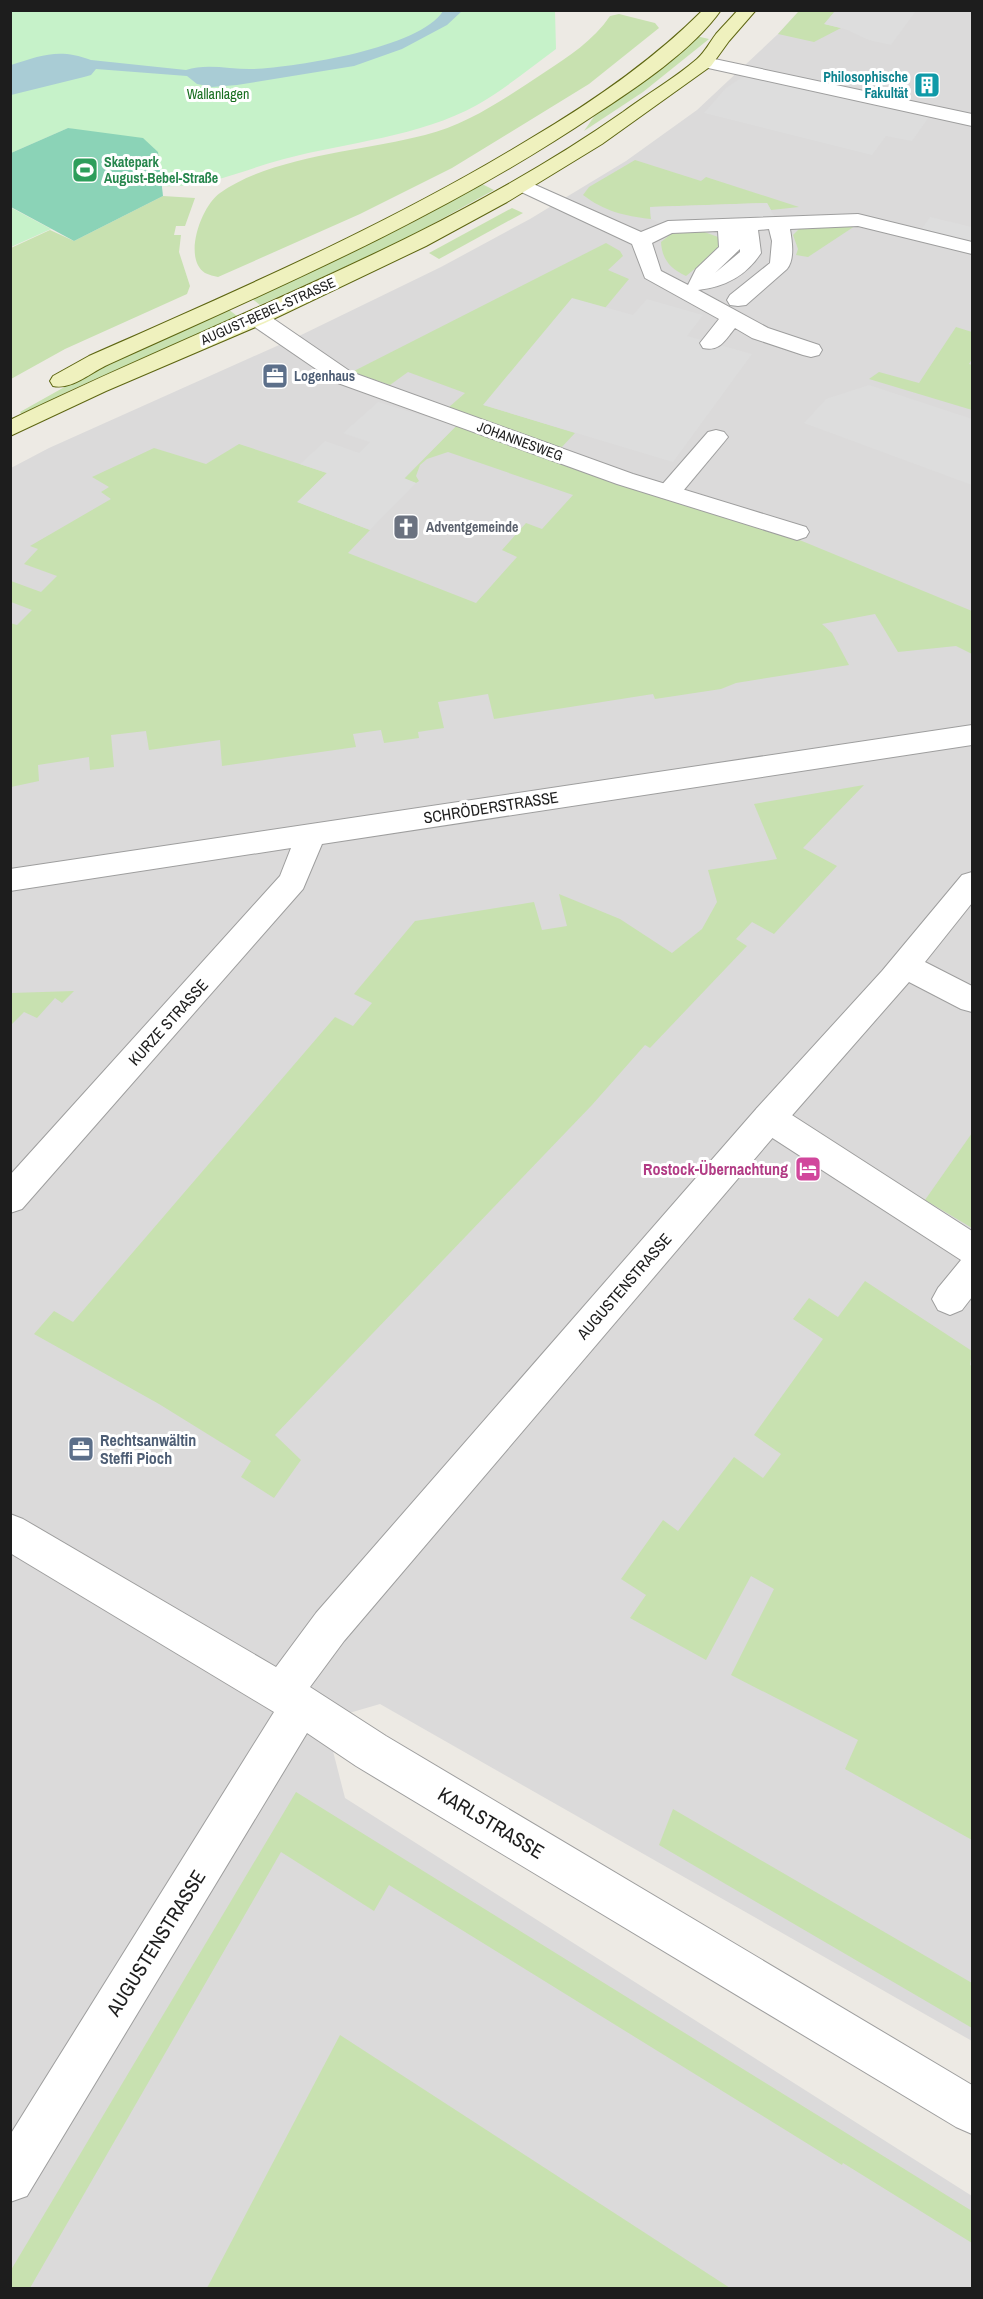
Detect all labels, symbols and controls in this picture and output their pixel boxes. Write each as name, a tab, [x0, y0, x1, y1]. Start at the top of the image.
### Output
place label: Philosophische Fakultät	[823, 68, 908, 102]
building icon: Philosophische Fakultät	[912, 70, 942, 100]
park label: Wallanlagen	[187, 85, 249, 103]
place label: Skatepark August-Bebel-Straße	[104, 153, 218, 187]
sports icon: Skatepark August-Bebel-Straße	[70, 155, 100, 185]
street label: AUGUST-BEBEL-STRASSE	[197, 273, 338, 349]
office icon: Logenhaus	[260, 361, 290, 391]
place label: Logenhaus	[294, 367, 355, 385]
street label: JOHANNESWEG	[475, 417, 565, 465]
church icon: Adventgemeinde	[391, 512, 421, 542]
place label: Adventgemeinde	[426, 518, 519, 536]
street label: SCHRÖDERSTRASSE	[422, 785, 560, 829]
street label: KURZE STRASSE	[123, 974, 213, 1070]
hotel icon: Rostock-Übernachtung	[793, 1154, 823, 1184]
place label: Rostock-Übernachtung	[643, 1158, 788, 1180]
street label: AUGUSTENSTRASSE	[571, 1228, 676, 1345]
place label: Rechtsanwältin Steffi Pioch	[100, 1429, 196, 1469]
office icon: Rechtsanwältin Steffi Pioch	[66, 1434, 96, 1464]
street label: KARLSTRASSE	[433, 1780, 549, 1865]
street label: AUGUSTENSTRASSE	[99, 1864, 211, 2022]

